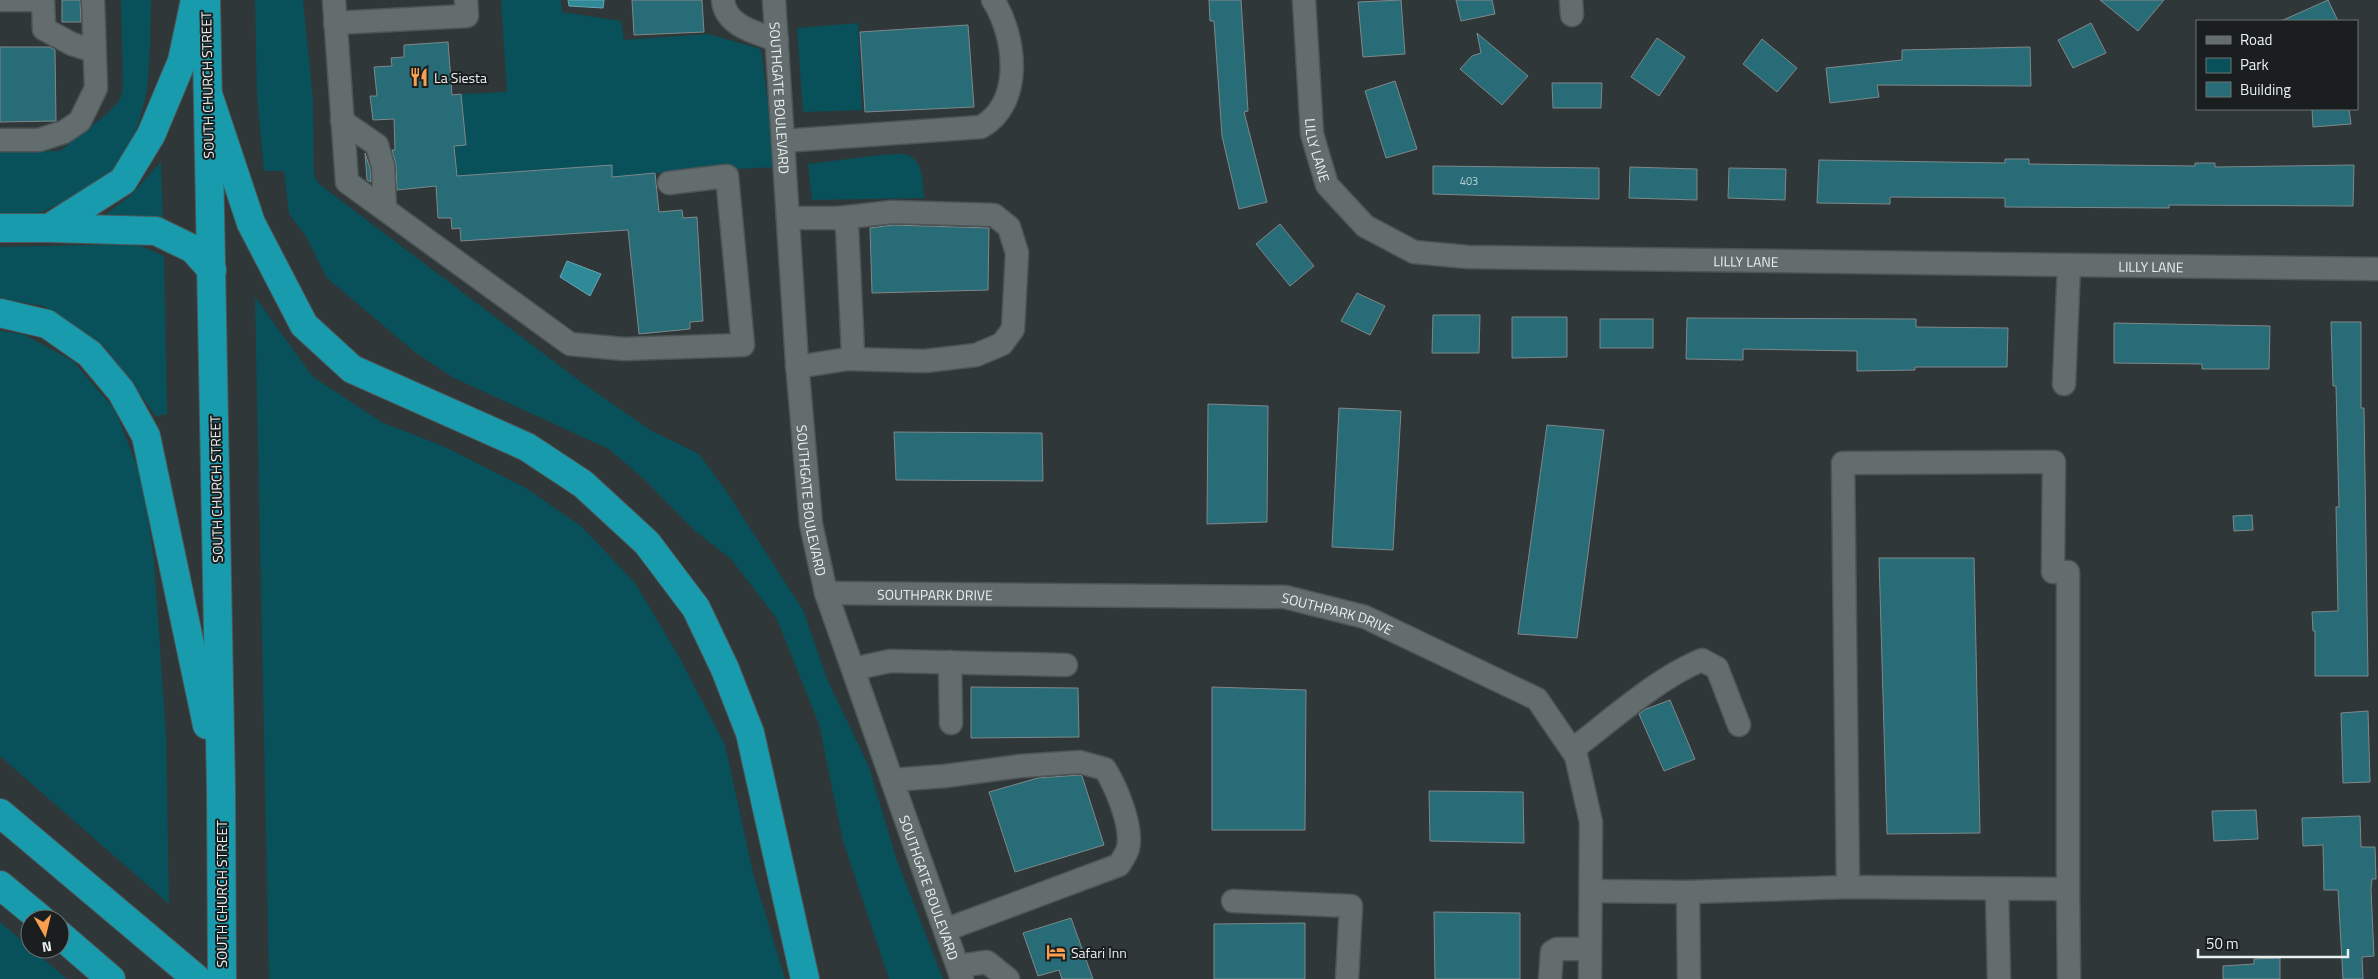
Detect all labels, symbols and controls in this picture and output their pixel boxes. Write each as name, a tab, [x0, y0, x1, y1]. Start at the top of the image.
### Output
street label: SOUTH CHURCH STREET	[195, 11, 219, 159]
legend	[2196, 20, 2358, 110]
street label: SOUTHGATE BOULEVARD	[765, 21, 795, 175]
text: Road	[2240, 28, 2272, 51]
text: Park	[2240, 53, 2269, 76]
restaurant icon: La Siesta	[408, 66, 430, 88]
place label: La Siesta	[434, 67, 487, 88]
text: Building	[2240, 78, 2291, 101]
street label: LILLY LANE	[1301, 118, 1336, 185]
house number: 403	[1460, 173, 1478, 189]
street label: LILLY LANE	[1713, 250, 1779, 272]
street label: LILLY LANE	[2118, 255, 2184, 277]
street label: SOUTH CHURCH STREET	[204, 415, 228, 563]
street label: SOUTHGATE BOULEVARD	[792, 424, 832, 578]
street label: SOUTHPARK DRIVE	[877, 583, 993, 605]
street label: SOUTHPARK DRIVE	[1280, 586, 1397, 640]
street label: SOUTHGATE BOULEVARD	[894, 812, 965, 963]
street label: SOUTH CHURCH STREET	[211, 820, 232, 968]
north arrow	[20, 909, 70, 959]
scale bar	[2198, 926, 2348, 958]
text: 50 m	[2206, 932, 2239, 955]
text: N	[41, 936, 53, 958]
hotel icon: Safari Inn	[1045, 941, 1067, 963]
place label: Safari Inn	[1071, 942, 1127, 963]

